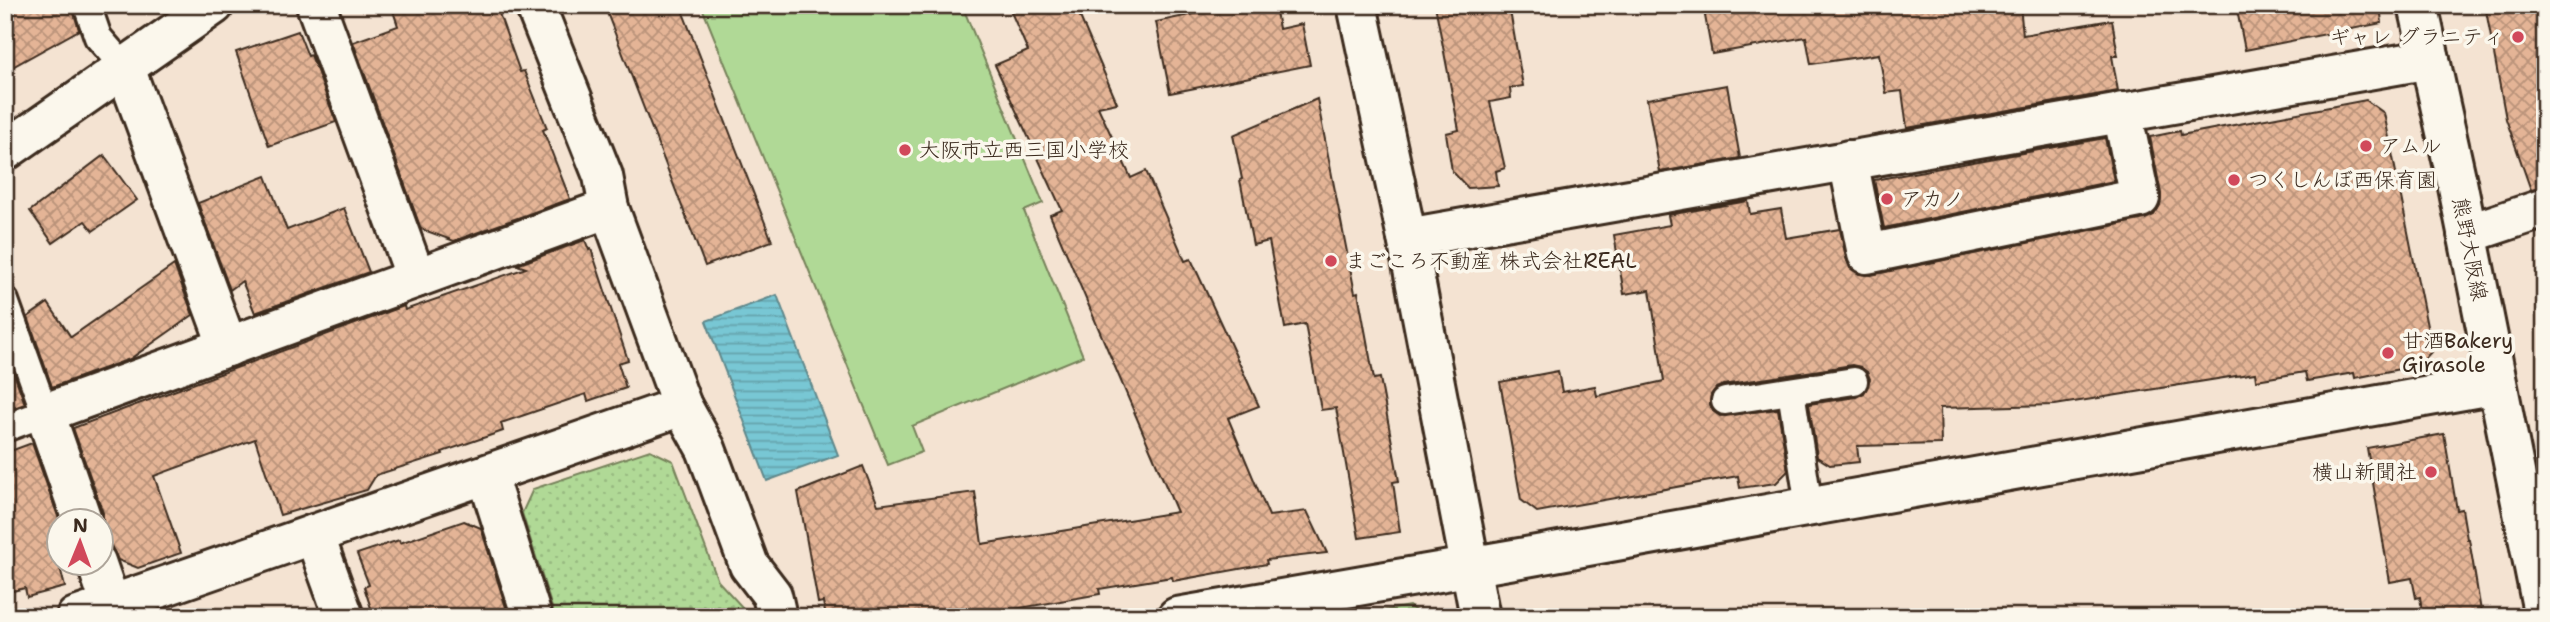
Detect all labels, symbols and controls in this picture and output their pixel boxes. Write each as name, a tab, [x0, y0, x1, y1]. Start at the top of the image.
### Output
place label: ギャレ グラニティ	[2329, 23, 2504, 51]
marker: ギャレ グラニティ	[2510, 29, 2526, 45]
place label: アムル	[2380, 132, 2442, 160]
place label: 大阪市立西三国小学校	[919, 136, 1129, 164]
marker: アムル	[2358, 138, 2374, 154]
marker: 大阪市立西三国小学校	[897, 142, 913, 158]
place label: つくしんぼ西保育園	[2248, 166, 2437, 194]
marker: つくしんぼ西保育園	[2226, 172, 2242, 188]
place label: アカノ	[1901, 185, 1964, 213]
marker: アカノ	[1879, 191, 1895, 207]
street label: 熊野大阪線	[2446, 195, 2494, 303]
place label: まごころ不動産 株式会社REAL	[1345, 247, 1637, 275]
marker: まごころ不動産 株式会社REAL	[1323, 253, 1339, 269]
place label: 甘酒Bakery Girasole	[2402, 327, 2513, 379]
marker: 甘酒Bakery Girasole	[2380, 345, 2396, 361]
place label: 横山新聞社	[2312, 458, 2417, 486]
marker: 横山新聞社	[2423, 464, 2439, 480]
north arrow	[46, 506, 116, 576]
text: N	[73, 513, 88, 538]

